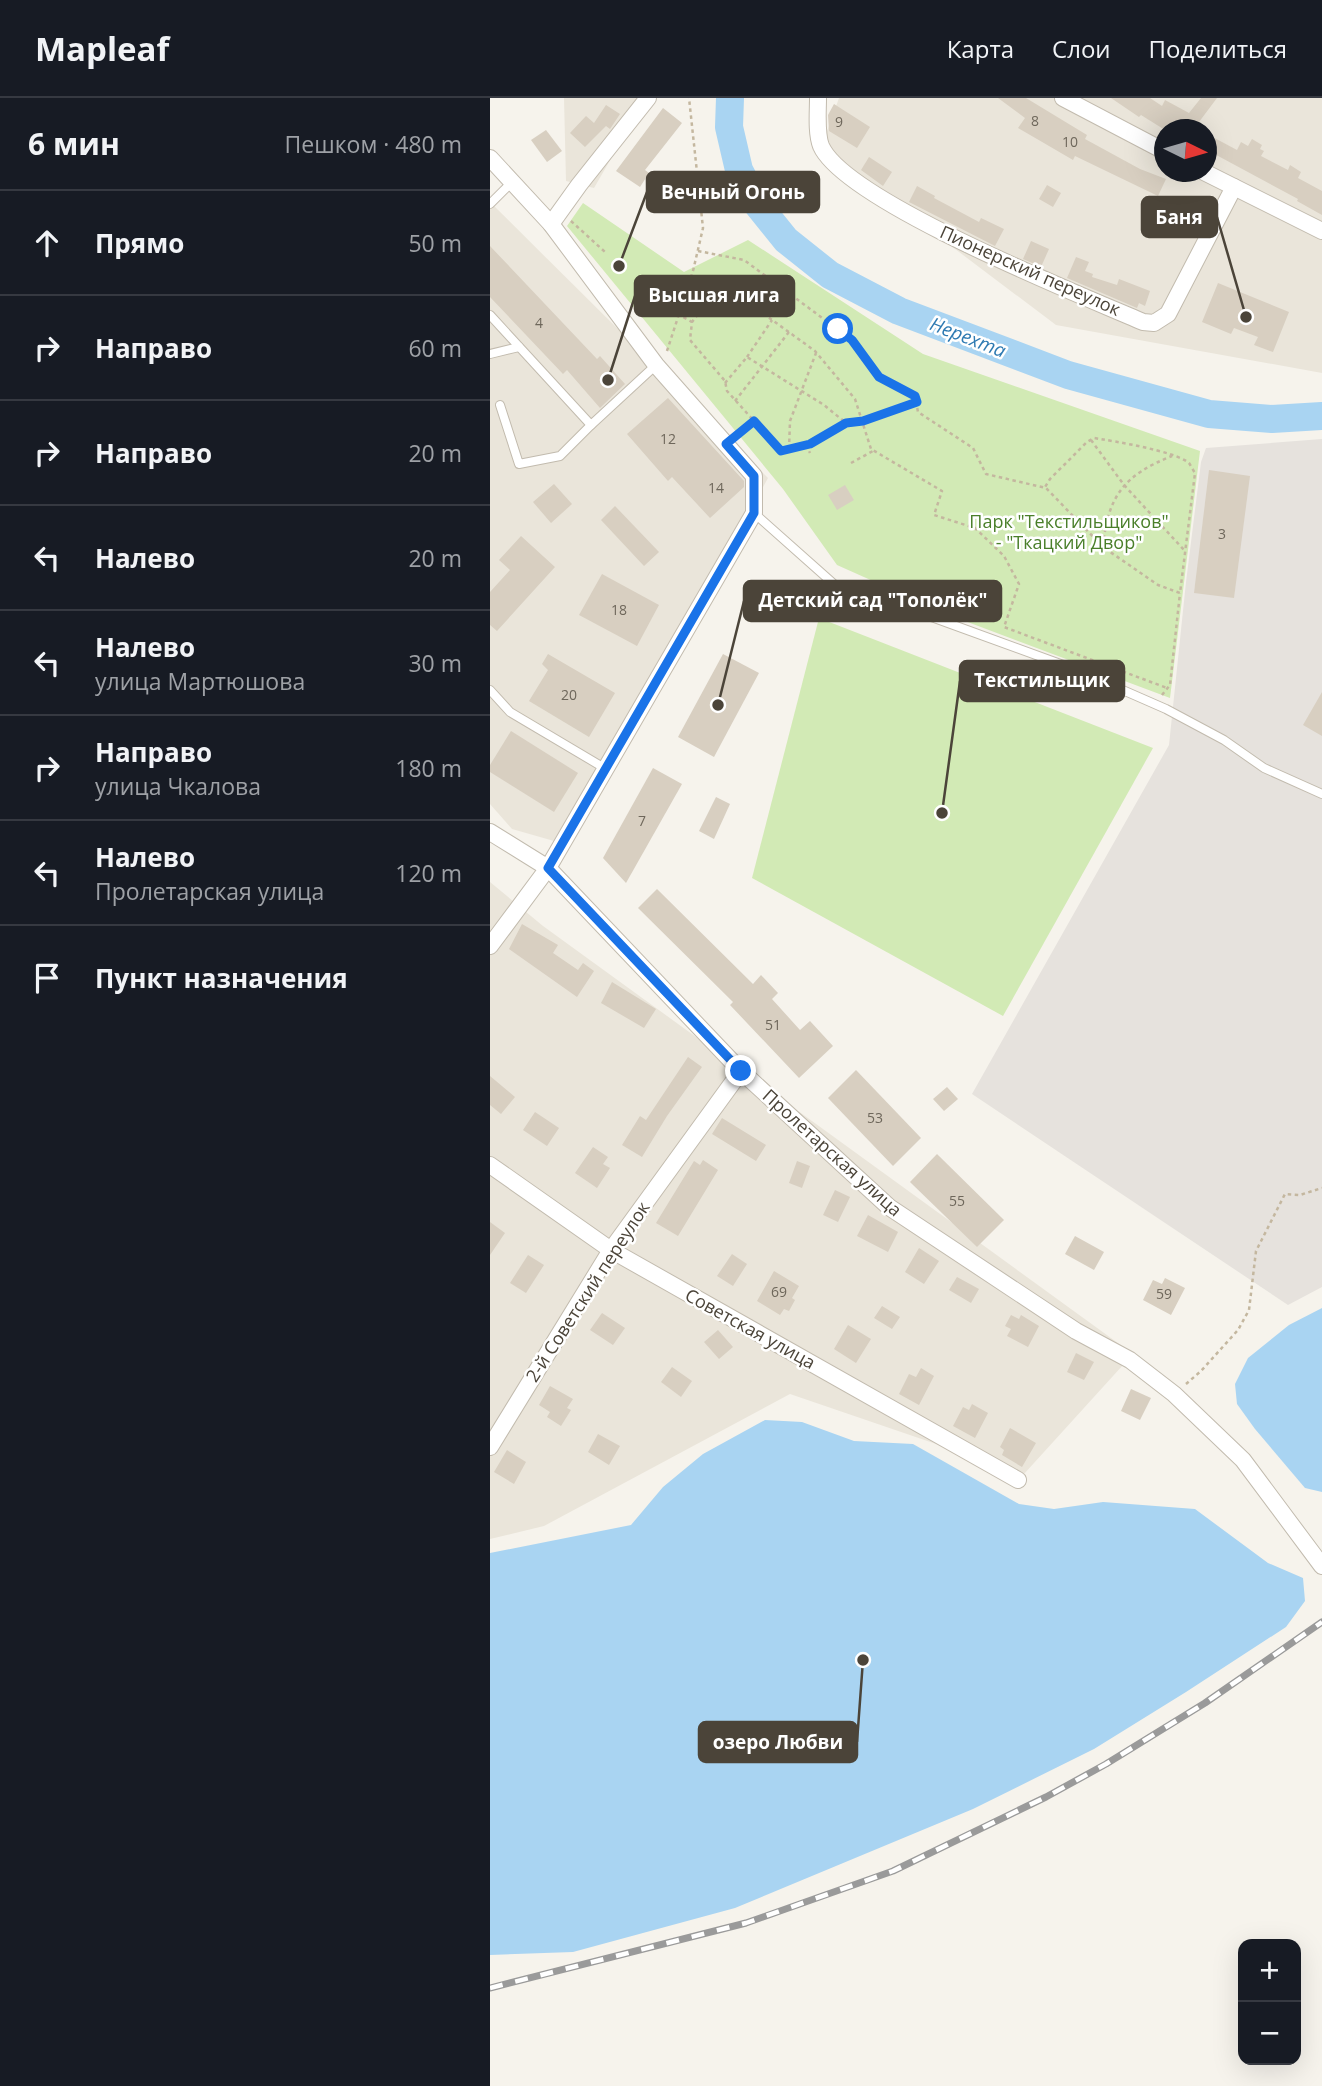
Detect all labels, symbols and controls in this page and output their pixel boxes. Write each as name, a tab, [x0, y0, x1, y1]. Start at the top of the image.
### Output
text: Mapleaf	[35, 26, 169, 71]
text: Карта	[947, 32, 1014, 65]
text: Слои	[1052, 32, 1111, 65]
text: Поделиться	[1149, 32, 1287, 65]
house number: 8	[1031, 111, 1039, 130]
house number: 9	[835, 112, 843, 131]
north arrow	[1154, 119, 1217, 182]
text: 6 мин	[28, 123, 120, 164]
text: Пешком · 480 m	[285, 128, 462, 160]
house number: 10	[1062, 132, 1078, 151]
callout: Вечный Огонь	[647, 172, 819, 212]
text: Вечный Огонь	[661, 179, 805, 205]
callout: Баня	[1142, 197, 1217, 237]
text: Баня	[1155, 204, 1203, 230]
street label: Пионерский переулок	[936, 219, 1125, 321]
icon: ahead	[28, 224, 66, 262]
text: Прямо	[95, 225, 184, 261]
text: 50 m	[408, 227, 462, 259]
callout: Высшая лига	[635, 276, 794, 316]
text: Высшая лига	[648, 282, 780, 308]
water label: Нерехта	[926, 311, 1010, 363]
house number: 4	[535, 313, 543, 332]
route start	[822, 313, 853, 344]
icon: right	[28, 329, 66, 367]
text: Направо	[95, 330, 212, 366]
text: 60 m	[408, 332, 462, 364]
house number: 12	[660, 429, 676, 448]
icon: right	[28, 434, 66, 472]
text: Направо	[95, 435, 212, 471]
text: 20 m	[408, 437, 462, 469]
house number: 14	[708, 478, 724, 497]
park label: Парк "Текстильщиков" - "Ткацкий Двор"	[969, 509, 1169, 554]
house number: 3	[1218, 524, 1226, 543]
icon: left	[28, 539, 66, 577]
text: Налево	[95, 540, 195, 576]
text: 20 m	[408, 542, 462, 574]
callout: Детский сад "Тополёк"	[744, 581, 1001, 621]
text: Детский сад "Тополёк"	[759, 587, 988, 613]
house number: 18	[611, 600, 627, 619]
text: Налево	[95, 629, 195, 665]
icon: left	[28, 644, 66, 682]
text: 30 m	[408, 647, 462, 679]
callout: Текстильщик	[960, 661, 1124, 701]
text: улица Мартюшова	[95, 665, 305, 697]
text: Текстильщик	[974, 667, 1110, 693]
house number: 20	[561, 685, 577, 704]
text: Направо	[95, 734, 212, 770]
icon: right	[28, 749, 66, 787]
text: 180 m	[395, 752, 462, 784]
text: улица Чкалова	[95, 770, 261, 802]
house number: 7	[638, 811, 646, 830]
text: Налево	[95, 839, 195, 875]
icon: left	[28, 854, 66, 892]
text: 120 m	[395, 857, 462, 889]
text: Пролетарская улица	[95, 875, 324, 907]
icon: arrive	[28, 959, 66, 997]
text: Пункт назначения	[95, 960, 348, 996]
house number: 51	[765, 1015, 781, 1034]
route end	[725, 1055, 756, 1086]
street label: Пролетарская улица	[758, 1083, 907, 1221]
house number: 53	[867, 1108, 883, 1127]
house number: 55	[949, 1191, 965, 1210]
street label: 2-й Советский переулок	[520, 1196, 655, 1386]
street label: Советская улица	[681, 1282, 820, 1374]
house number: 69	[771, 1282, 787, 1301]
house number: 59	[1156, 1284, 1172, 1303]
callout: озеро Любви	[699, 1722, 857, 1762]
text: озеро Любви	[713, 1729, 843, 1755]
map controls	[1238, 1939, 1301, 2065]
button: +	[1238, 1939, 1301, 2002]
button: −	[1238, 2002, 1301, 2065]

